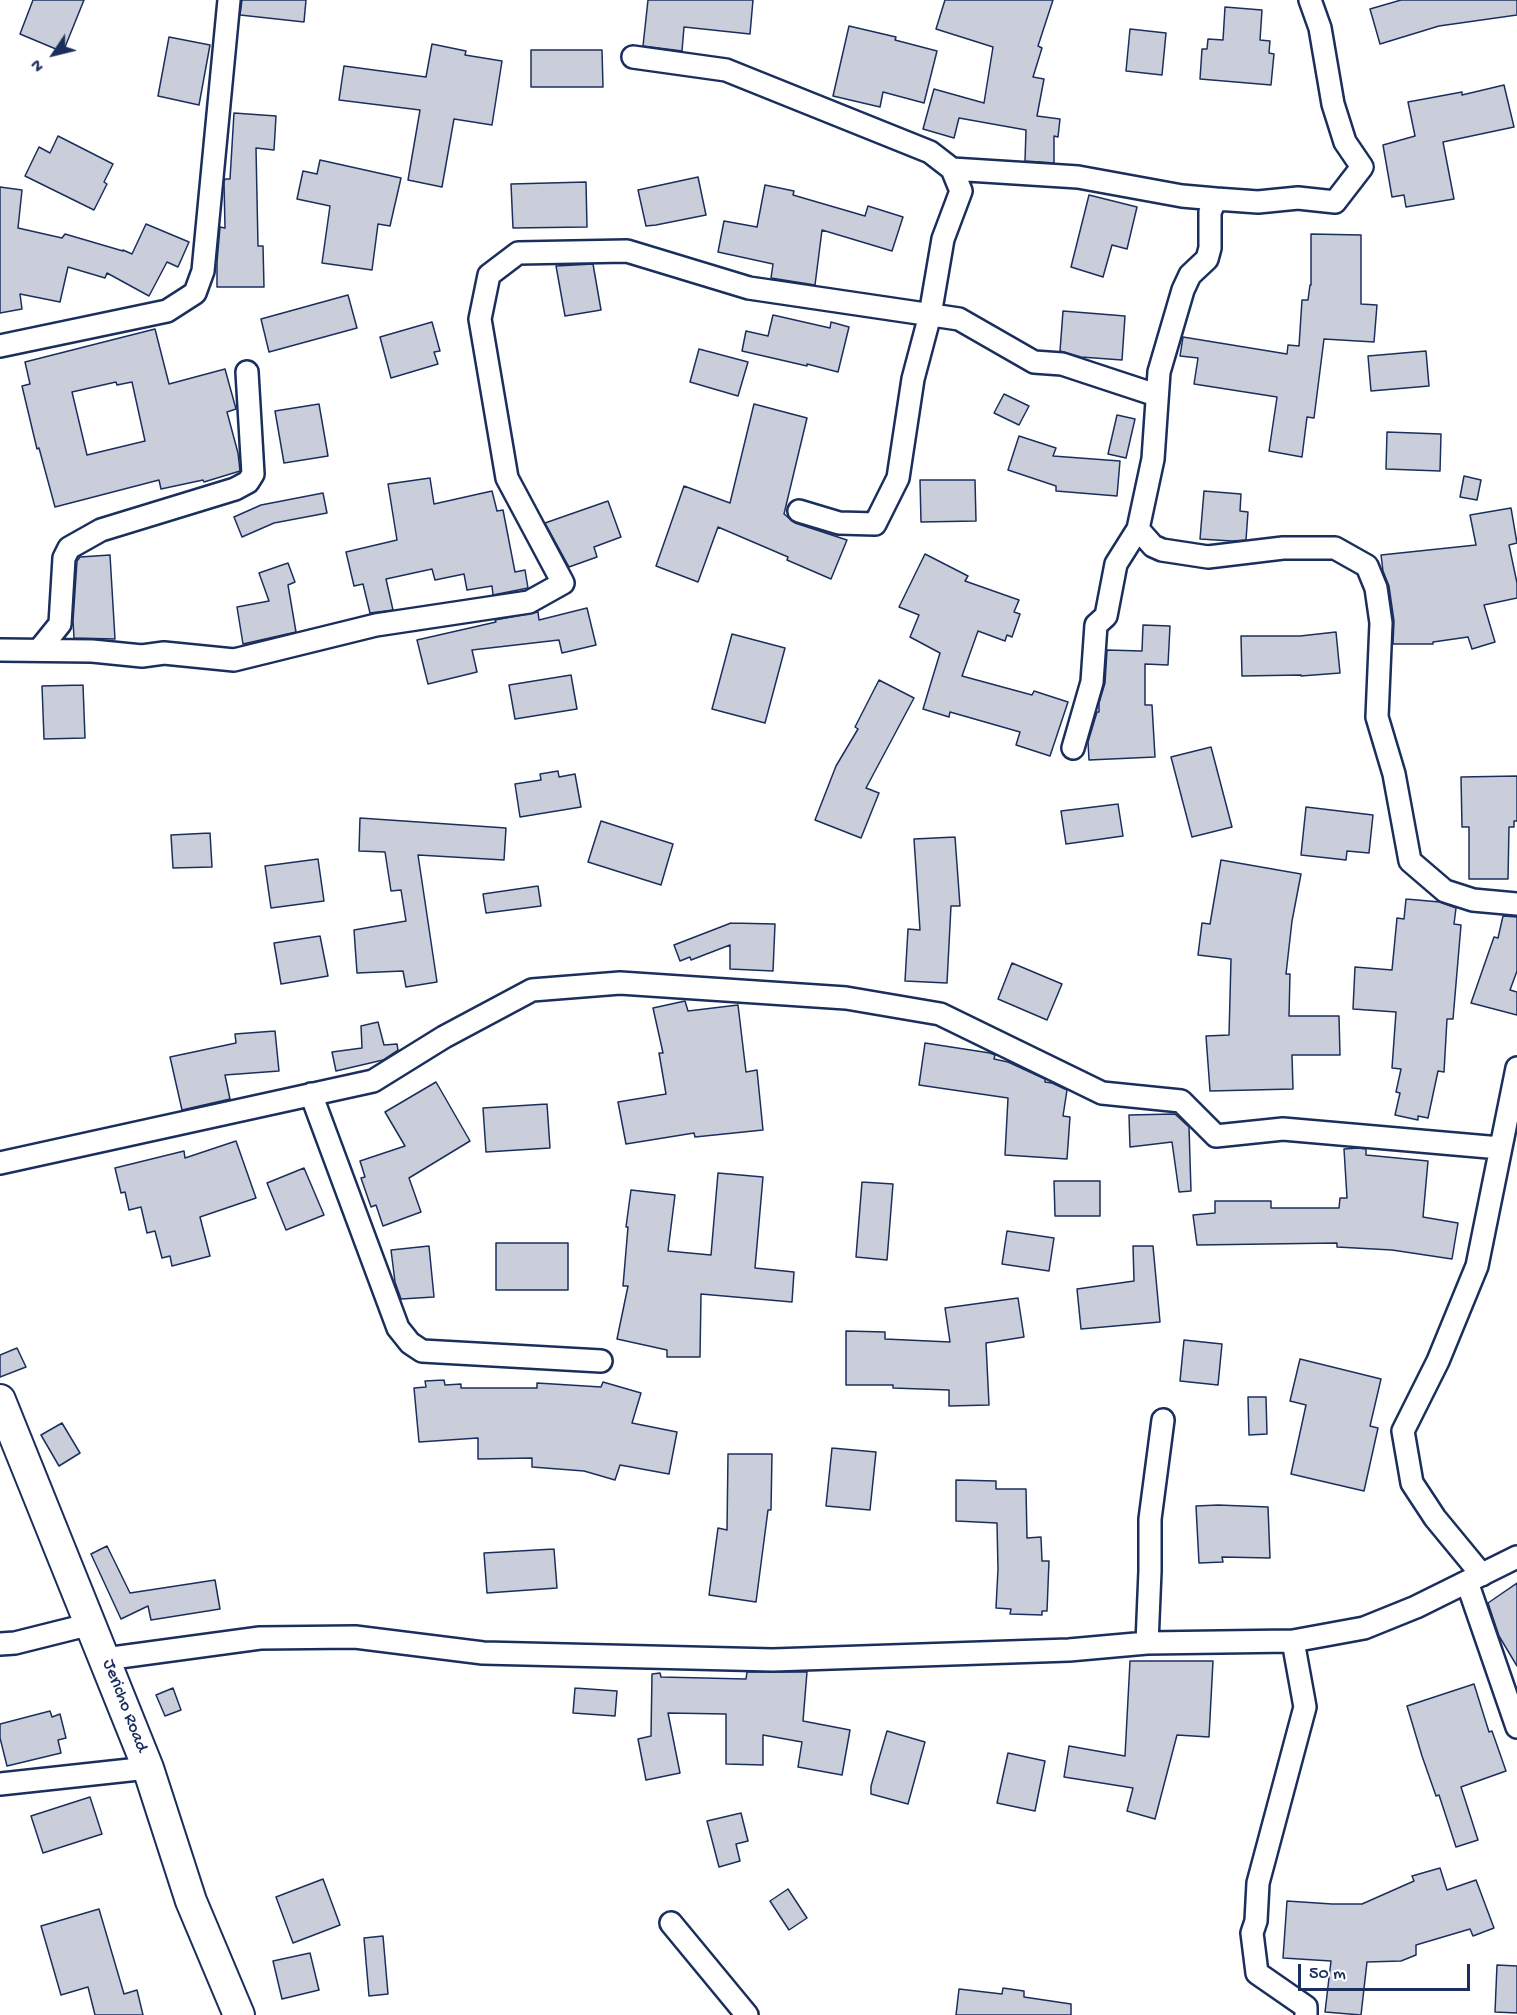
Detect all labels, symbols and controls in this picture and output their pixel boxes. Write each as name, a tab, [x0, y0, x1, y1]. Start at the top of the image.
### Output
north arrow	[24, 24, 84, 84]
text: N	[28, 55, 50, 74]
street label: Jericho Road	[96, 1656, 152, 1756]
scale bar	[1301, 1952, 1474, 1990]
text: 50 m	[1309, 1964, 1346, 1985]

